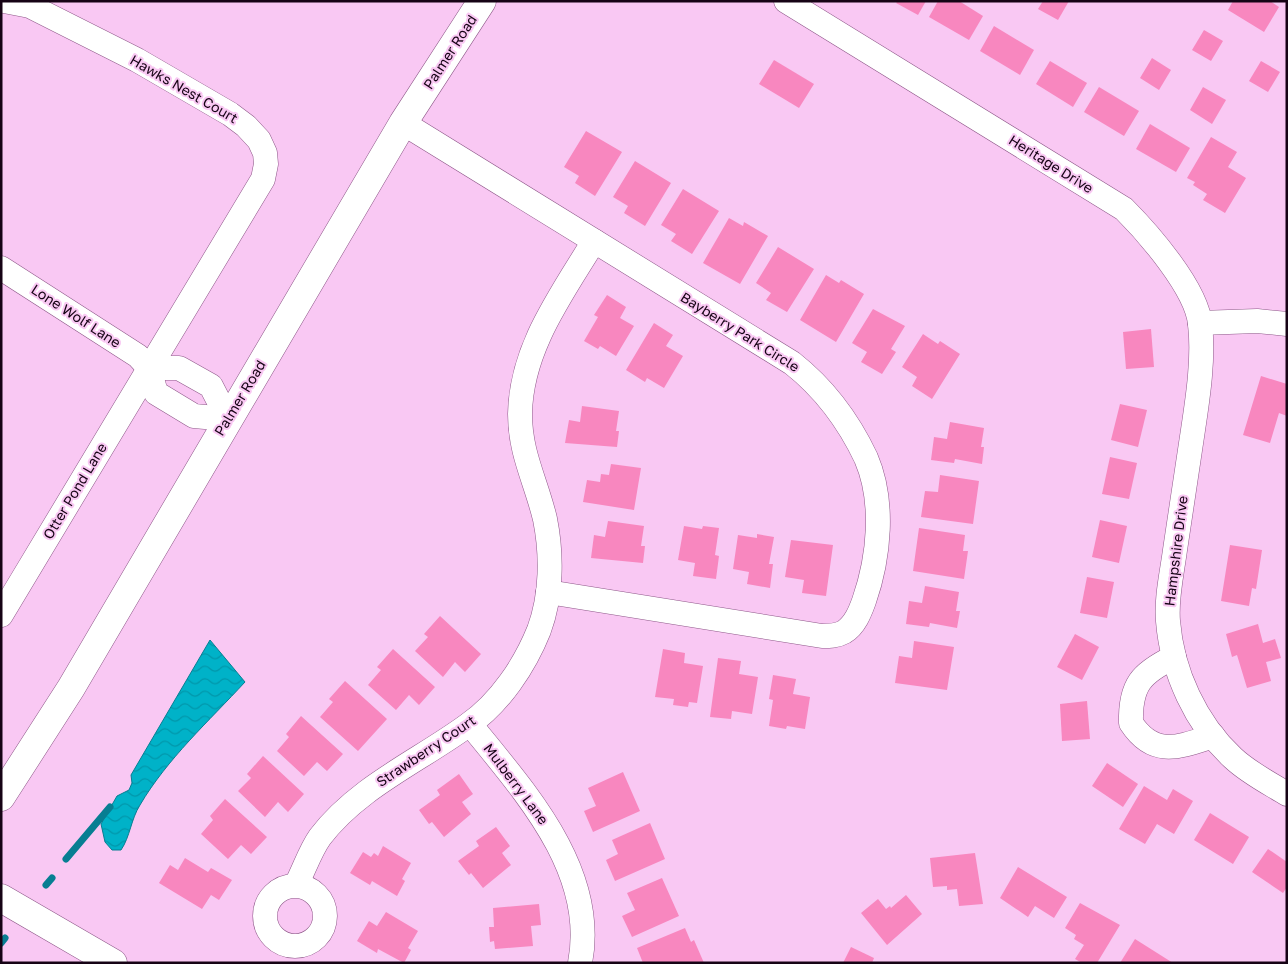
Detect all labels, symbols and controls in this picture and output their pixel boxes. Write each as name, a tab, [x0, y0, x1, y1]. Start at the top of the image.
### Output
street label: Palmer Road	[419, 11, 480, 92]
street label: Hawks Nest Court	[127, 51, 241, 126]
street label: Heritage Drive	[1006, 131, 1097, 196]
street label: Lone Wolf Lane	[28, 280, 124, 351]
street label: Bayberry Park Circle	[678, 288, 803, 375]
street label: Palmer Road	[210, 357, 269, 439]
street label: Otter Pond Lane	[39, 439, 110, 542]
street label: Hampshire Drive	[1160, 495, 1191, 607]
street label: Strawberry Court	[373, 711, 478, 790]
street label: Mulberry Lane	[480, 740, 552, 828]

